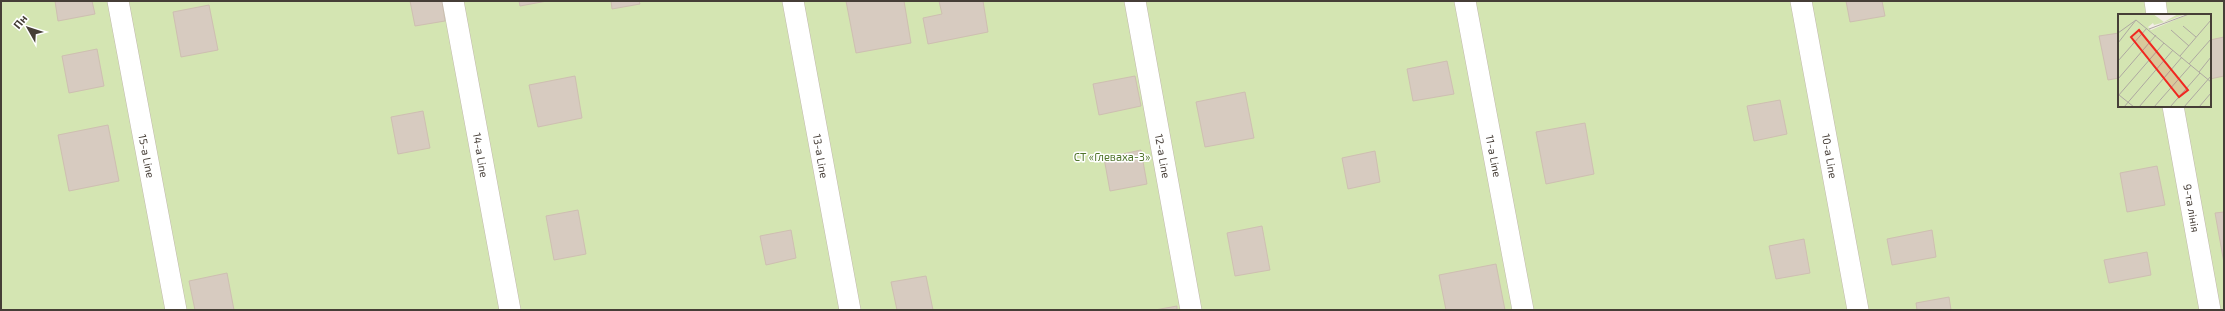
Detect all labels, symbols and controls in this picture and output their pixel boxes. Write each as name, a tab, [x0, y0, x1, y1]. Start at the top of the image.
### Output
north arrow	[8, 8, 48, 48]
text: Пн	[10, 12, 29, 31]
inset map	[2118, 14, 2211, 107]
street label: 14-a Line	[471, 132, 491, 178]
street label: 15-a Line	[136, 133, 158, 179]
street label: 13-a Line	[811, 133, 831, 179]
street label: 12-a Line	[1153, 133, 1173, 179]
street label: 10-a Line	[1820, 133, 1840, 179]
street label: 11-a Line	[1484, 134, 1504, 178]
park label: СТ «Глеваха-3»	[1074, 150, 1150, 163]
street label: 9-та лінія	[2181, 183, 2203, 233]

